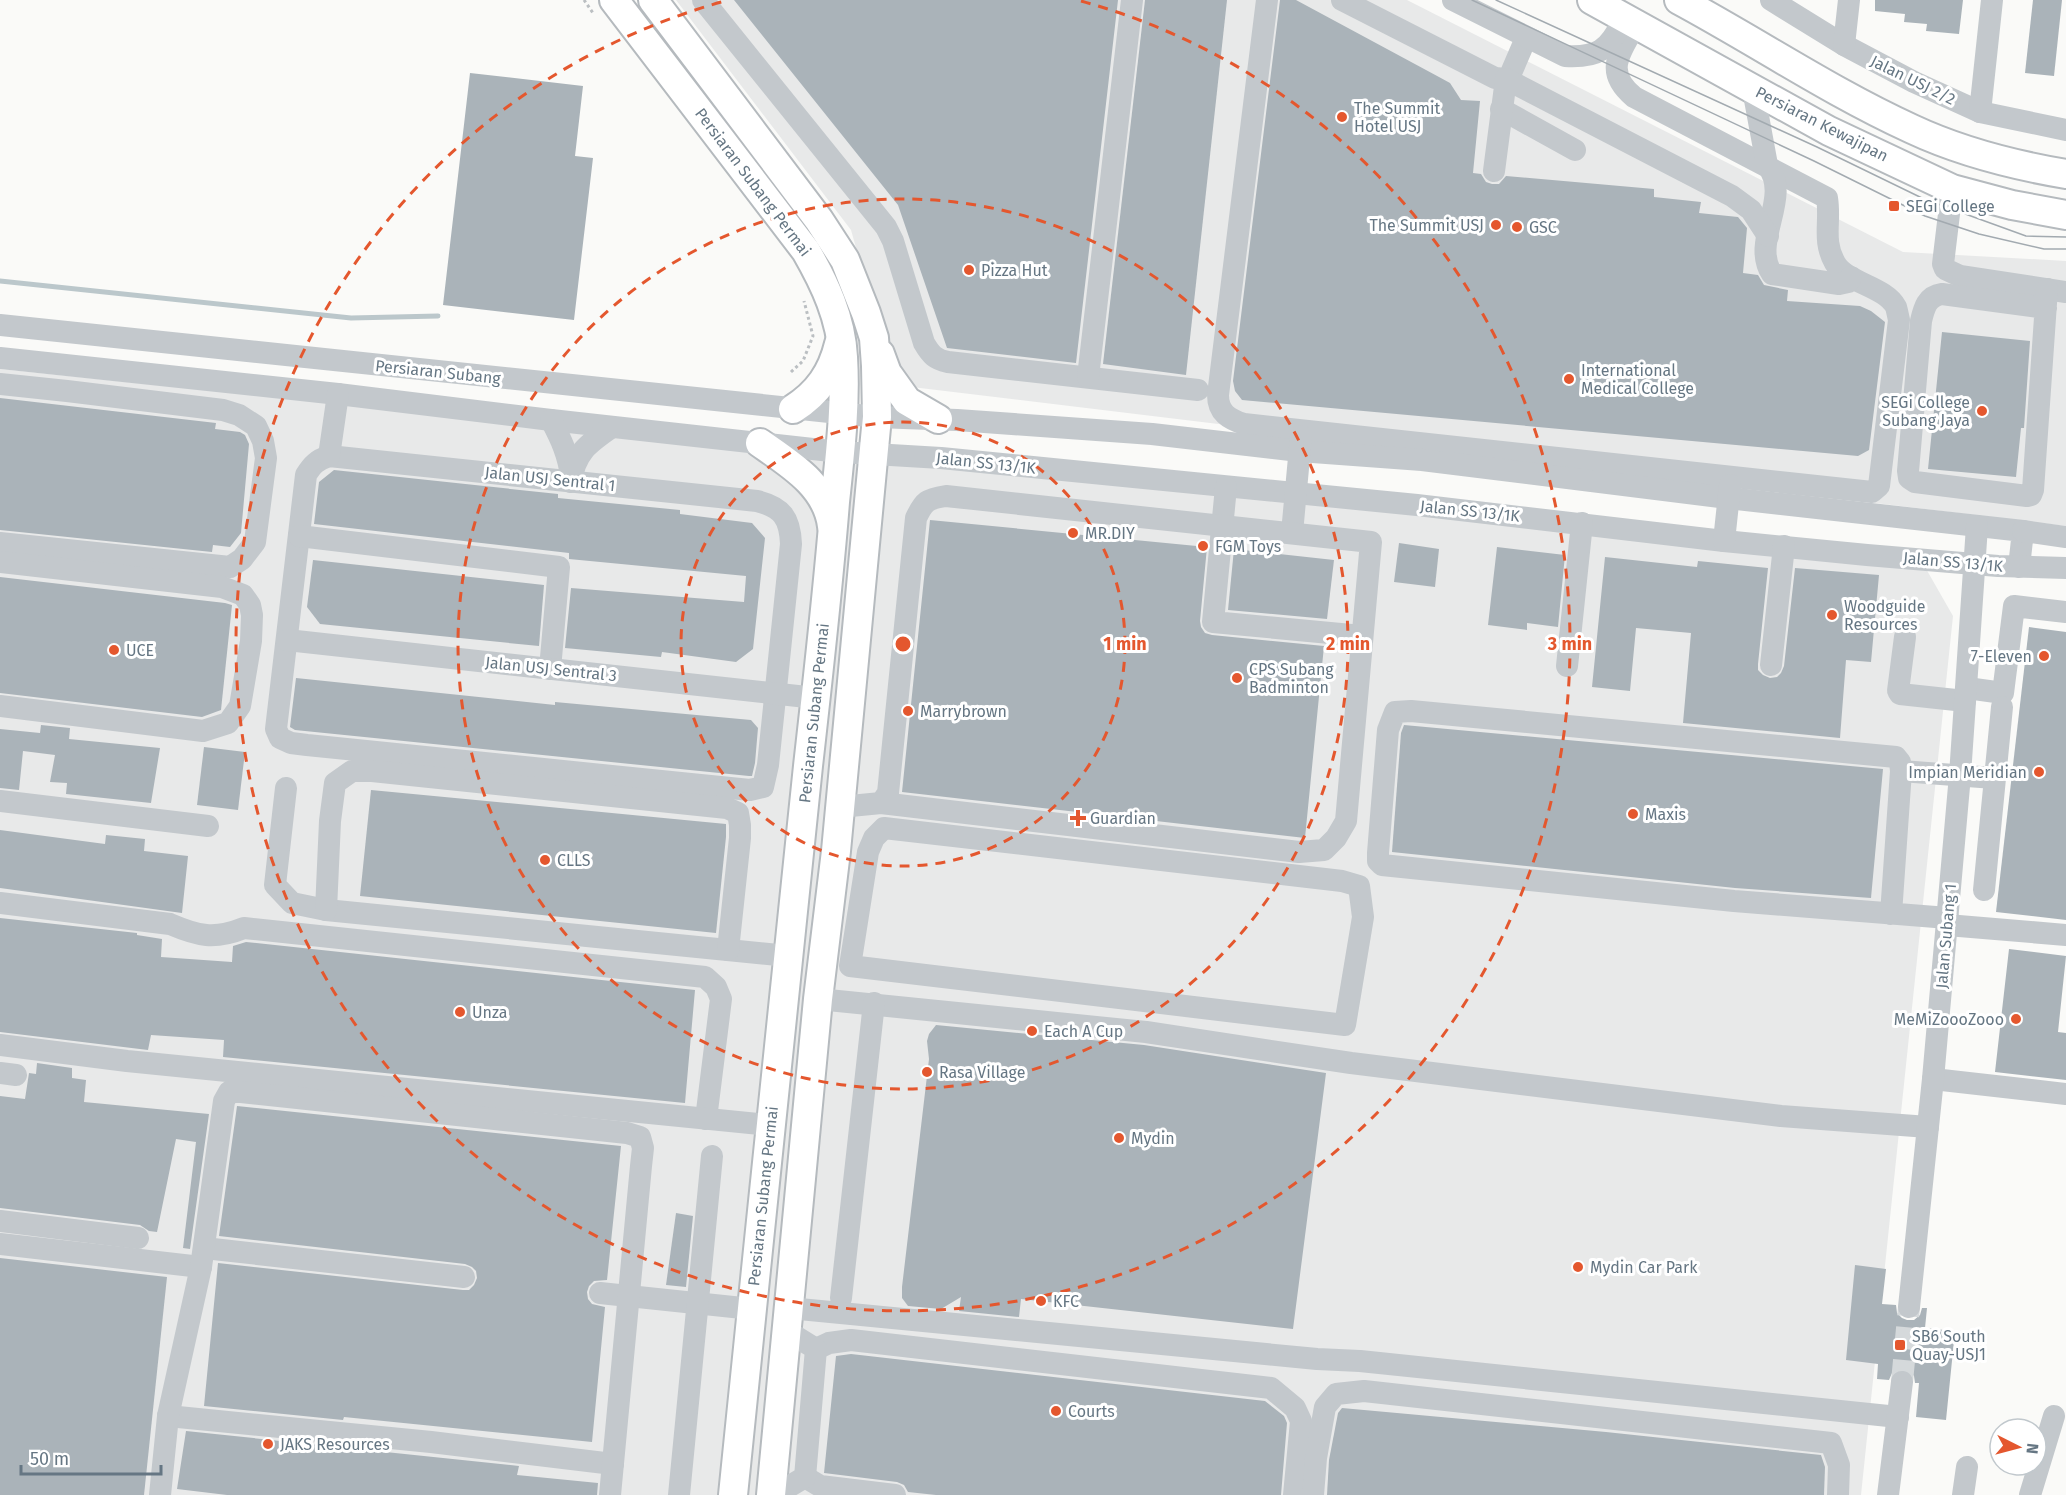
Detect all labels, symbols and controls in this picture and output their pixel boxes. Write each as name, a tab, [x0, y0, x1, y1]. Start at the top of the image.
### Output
street label: Jalan USJ 2/2	[1867, 51, 1959, 109]
street label: Persiaran Kewajipan	[1753, 82, 1891, 166]
place label: The Summit Hotel USJ	[1354, 99, 1441, 136]
street label: Persiaran Subang Permai	[691, 104, 815, 260]
marker: The Summit Hotel USJ	[1335, 110, 1349, 124]
place label: SEGi College	[1906, 197, 1995, 216]
marker: SEGi College	[1887, 199, 1901, 213]
place label: The Summit USJ	[1369, 216, 1484, 235]
marker: The Summit USJ	[1489, 218, 1503, 232]
place label: GSC	[1529, 218, 1557, 237]
marker: GSC	[1510, 220, 1524, 234]
place label: Pizza Hut	[981, 261, 1048, 280]
marker: Pizza Hut	[962, 263, 976, 277]
street label: Persiaran Subang	[374, 356, 502, 388]
place label: International Medical College	[1581, 361, 1694, 398]
marker: International Medical College	[1562, 372, 1576, 386]
place label: SEGi College Subang Jaya	[1881, 393, 1970, 430]
marker: SEGi College Subang Jaya	[1975, 404, 1989, 418]
street label: Jalan SS 13/1K	[935, 448, 1037, 478]
street label: Jalan USJ Sentral 1	[484, 463, 616, 495]
street label: Jalan SS 13/1K	[1419, 496, 1521, 526]
place label: MR.DIY	[1085, 524, 1135, 543]
marker: MR.DIY	[1066, 526, 1080, 540]
place label: FGM Toys	[1215, 537, 1281, 556]
marker: FGM Toys	[1196, 539, 1210, 553]
street label: Jalan SS 13/1K	[1902, 548, 2004, 576]
place label: Woodguide Resources	[1844, 597, 1926, 634]
marker: Woodguide Resources	[1825, 608, 1839, 622]
street label: Persiaran Subang Permai	[795, 622, 833, 804]
text: 1 min	[1103, 633, 1147, 655]
text: 2 min	[1326, 633, 1370, 655]
text: 3 min	[1547, 633, 1592, 655]
centre of rings	[893, 634, 913, 654]
place label: UCE	[126, 641, 154, 660]
marker: UCE	[107, 643, 121, 657]
place label: 7-Eleven	[1971, 647, 2032, 666]
marker: 7-Eleven	[2037, 649, 2051, 663]
street label: Jalan USJ Sentral 3	[484, 653, 618, 685]
place label: CPS Subang Badminton	[1249, 660, 1334, 697]
marker: CPS Subang Badminton	[1230, 671, 1244, 685]
place label: Marrybrown	[920, 702, 1007, 721]
marker: Marrybrown	[901, 704, 915, 718]
place label: Impian Meridian	[1908, 763, 2027, 782]
marker: Impian Meridian	[2032, 765, 2046, 779]
place label: Maxis	[1645, 805, 1686, 824]
marker: Maxis	[1626, 807, 1640, 821]
place label: Guardian	[1090, 809, 1156, 828]
marker: Guardian	[1071, 811, 1085, 825]
place label: CLLS	[557, 851, 591, 870]
marker: CLLS	[538, 853, 552, 867]
street label: Jalan Subang 1	[1932, 883, 1960, 989]
place label: Unza	[472, 1003, 507, 1022]
marker: Unza	[453, 1005, 467, 1019]
place label: MeMiZoooZooo	[1894, 1010, 2004, 1029]
marker: MeMiZoooZooo	[2009, 1012, 2023, 1026]
place label: Each A Cup	[1044, 1022, 1123, 1041]
marker: Each A Cup	[1025, 1024, 1039, 1038]
place label: Rasa Village	[939, 1063, 1025, 1082]
marker: Rasa Village	[920, 1065, 934, 1079]
street label: Persiaran Subang Permai	[744, 1105, 782, 1287]
place label: Mydin	[1131, 1129, 1175, 1148]
marker: Mydin	[1112, 1131, 1126, 1145]
place label: Mydin Car Park	[1590, 1258, 1698, 1277]
marker: Mydin Car Park	[1571, 1260, 1585, 1274]
place label: KFC	[1053, 1292, 1079, 1311]
marker: KFC	[1034, 1294, 1048, 1308]
place label: SB6 South Quay-USJ1	[1912, 1327, 1986, 1364]
marker: SB6 South Quay-USJ1	[1893, 1338, 1907, 1352]
place label: Courts	[1068, 1402, 1115, 1421]
marker: Courts	[1049, 1404, 1063, 1418]
north arrow	[1988, 1417, 2048, 1477]
place label: JAKS Resources	[280, 1435, 390, 1454]
marker: JAKS Resources	[261, 1437, 275, 1451]
scale bar	[21, 1438, 160, 1476]
text: N	[2022, 1442, 2042, 1455]
text: 50 m	[30, 1448, 69, 1470]

